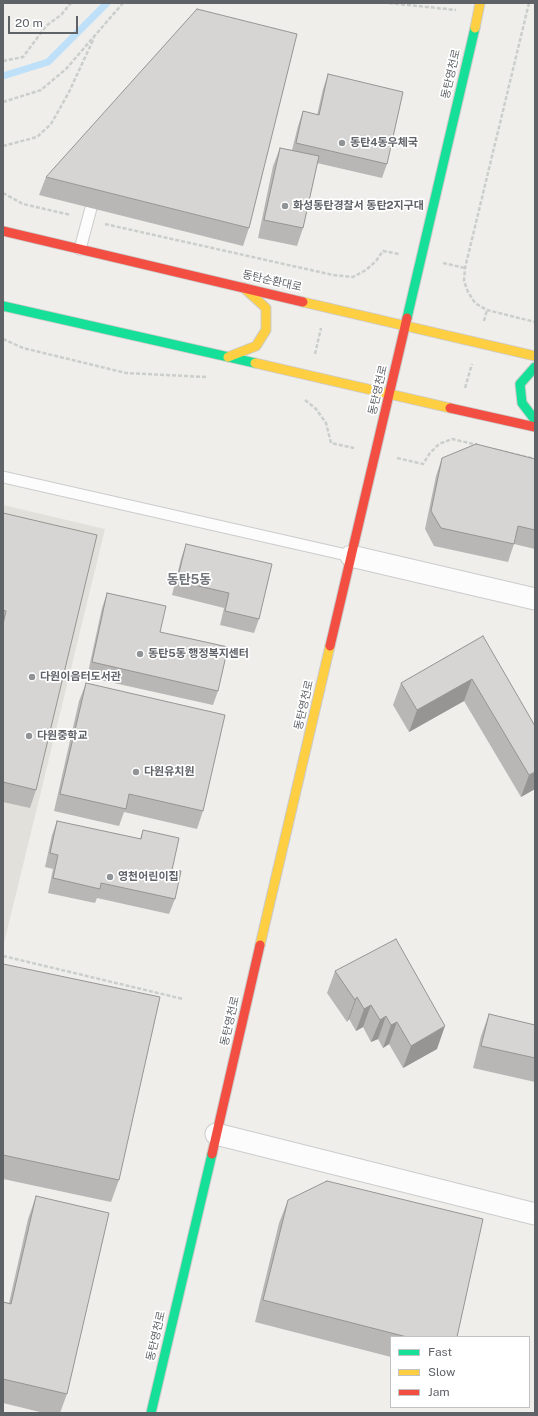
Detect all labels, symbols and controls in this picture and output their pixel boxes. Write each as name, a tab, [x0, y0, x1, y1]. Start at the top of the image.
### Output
scale bar	[10, 8, 80, 34]
text: 20 m	[15, 16, 43, 30]
street label: 동탄영천로	[439, 48, 463, 100]
place label: 동탄4동우체국	[350, 136, 418, 150]
marker: 동탄4동우체국	[337, 138, 347, 148]
place label: 화성동탄경찰서 동탄2지구대	[293, 199, 424, 213]
marker: 화성동탄경찰서 동탄2지구대	[280, 201, 290, 211]
street label: 동탄순환대로	[241, 268, 303, 294]
street label: 동탄영천로	[366, 364, 390, 416]
district label: 동탄5동	[167, 572, 211, 588]
place label: 동탄5동 행정복지센터	[148, 647, 249, 661]
marker: 동탄5동 행정복지센터	[135, 649, 145, 659]
place label: 다원이음터도서관	[40, 670, 121, 684]
marker: 다원이음터도서관	[27, 672, 37, 682]
street label: 동탄영천로	[292, 679, 316, 731]
place label: 다원중학교	[37, 729, 88, 743]
marker: 다원중학교	[24, 731, 34, 741]
place label: 다원유치원	[144, 765, 195, 779]
marker: 다원유치원	[131, 767, 141, 777]
place label: 영천어린이집	[118, 870, 179, 884]
marker: 영천어린이집	[105, 872, 115, 882]
street label: 동탄영천로	[218, 995, 242, 1047]
street label: 동탄영천로	[144, 1310, 168, 1362]
legend	[390, 1336, 530, 1408]
text: Fast	[428, 1345, 452, 1359]
text: Slow	[428, 1365, 455, 1379]
text: Jam	[428, 1385, 450, 1399]

